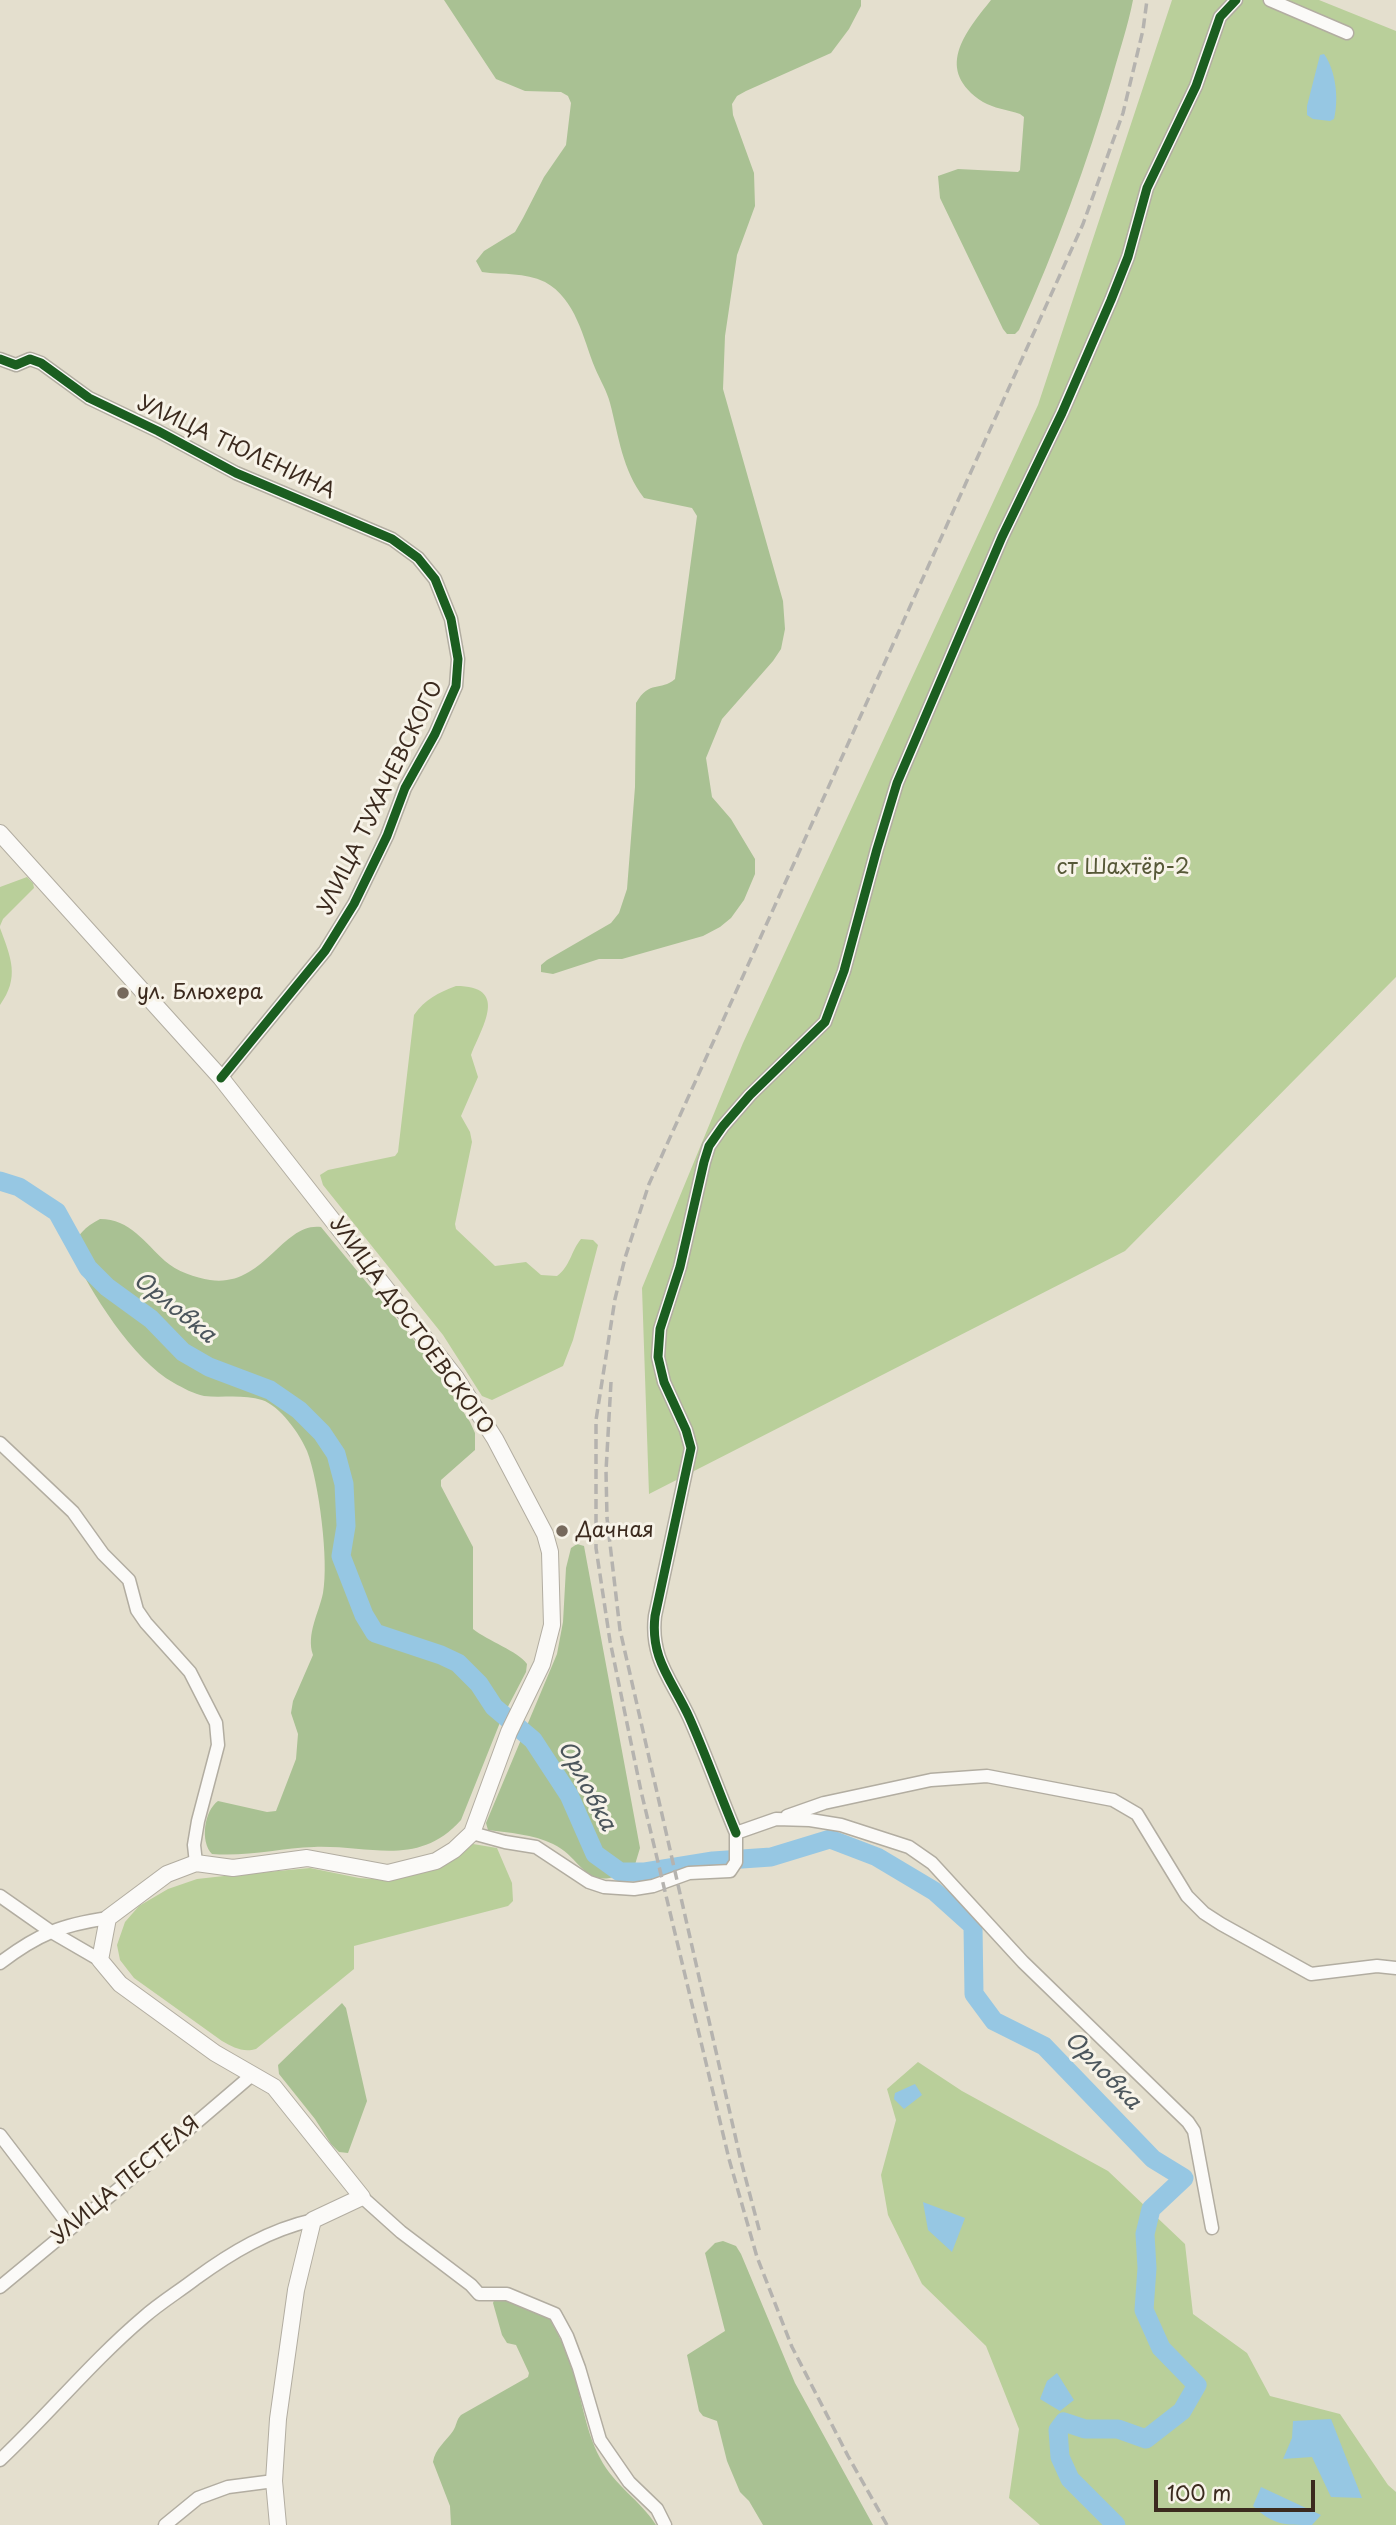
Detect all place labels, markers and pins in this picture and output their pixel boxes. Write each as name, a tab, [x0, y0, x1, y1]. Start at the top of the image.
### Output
place label: ул. Блюхера	[137, 980, 263, 1006]
marker: ул. Блюхера	[115, 985, 131, 1001]
place label: Дачная	[576, 1518, 654, 1544]
marker: Дачная	[554, 1523, 570, 1539]

